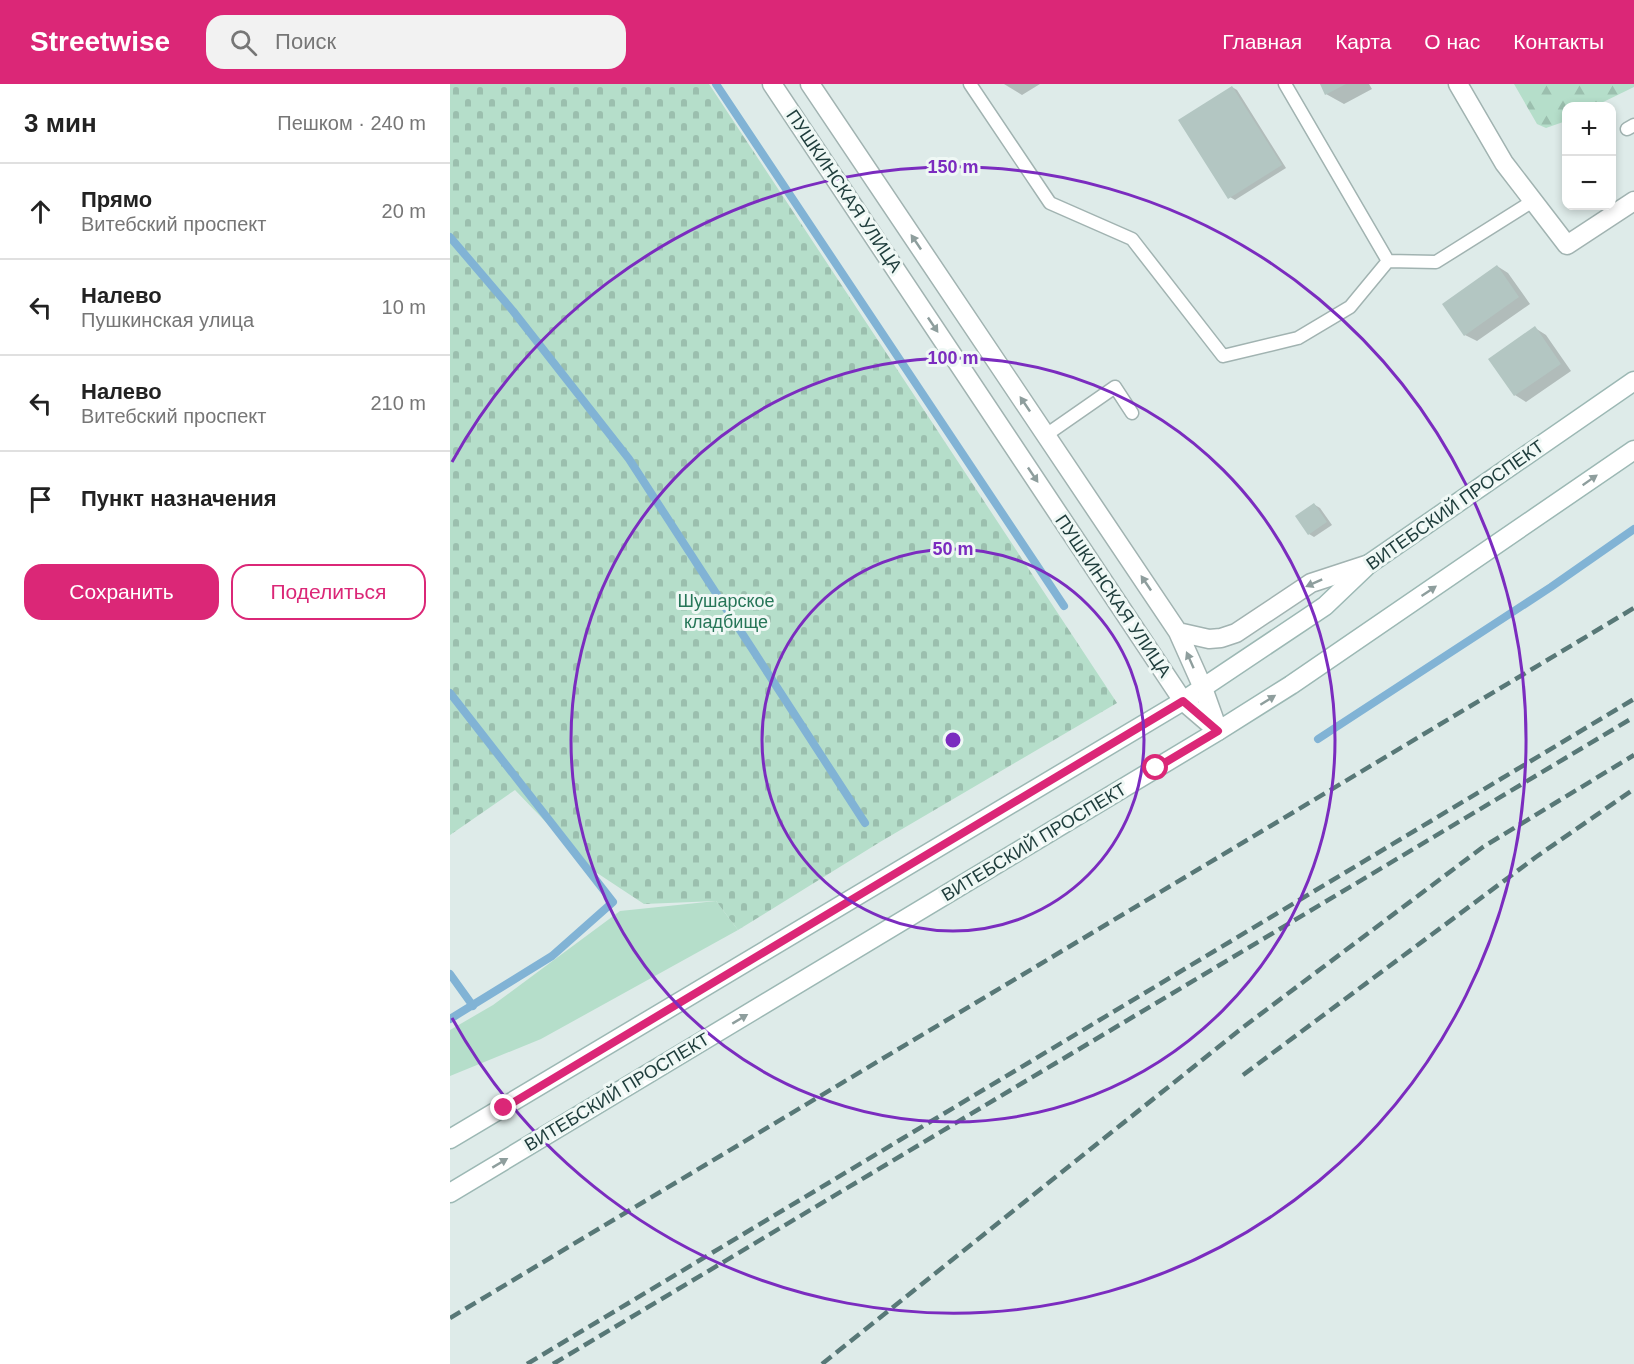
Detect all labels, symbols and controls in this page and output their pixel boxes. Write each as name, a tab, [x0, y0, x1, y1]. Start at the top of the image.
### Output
search box	[206, 15, 626, 69]
text: Streetwise	[30, 26, 170, 57]
icon: search	[227, 26, 260, 59]
text: Поиск	[275, 29, 336, 54]
text: Главная	[1222, 30, 1302, 53]
text: Карта	[1335, 30, 1391, 53]
text: О нас	[1424, 30, 1480, 53]
text: Контакты	[1513, 30, 1604, 53]
map controls	[1562, 102, 1616, 210]
button: +	[1562, 102, 1616, 156]
street label: ПУШКИНСКАЯ УЛИЦА	[782, 106, 906, 276]
text: 3 мин	[24, 108, 97, 138]
text: Пешком · 240 m	[277, 112, 426, 134]
button: −	[1562, 156, 1616, 210]
text: 150 m	[927, 157, 979, 177]
text: Прямо	[81, 187, 152, 212]
icon: ahead	[24, 195, 57, 228]
text: 20 m	[382, 200, 426, 222]
text: Витебский проспект	[81, 213, 266, 235]
one-way arrow	[911, 234, 922, 250]
text: Налево	[81, 283, 162, 308]
icon: left	[24, 291, 57, 324]
text: 10 m	[382, 296, 426, 318]
text: Пушкинская улица	[81, 309, 254, 331]
one-way arrow	[927, 317, 938, 333]
text: 100 m	[927, 348, 979, 368]
text: Налево	[81, 379, 162, 404]
icon: left	[24, 387, 57, 420]
text: 210 m	[370, 392, 426, 414]
one-way arrow	[1020, 396, 1031, 412]
text: Витебский проспект	[81, 405, 266, 427]
street label: ВИТЕБСКИЙ ПРОСПЕКТ	[1362, 435, 1548, 574]
one-way arrow	[1027, 467, 1039, 483]
one-way arrow	[1582, 475, 1598, 486]
icon: arrive	[24, 483, 57, 516]
text: Пункт назначения	[81, 486, 277, 511]
street label: ПУШКИНСКАЯ УЛИЦА	[1051, 511, 1175, 681]
text: 50 m	[932, 539, 974, 559]
button: Сохранить	[24, 564, 219, 620]
button: Поделиться	[231, 564, 426, 620]
one-way arrow	[1141, 575, 1152, 591]
one-way arrow	[1306, 579, 1323, 588]
one-way arrow	[1421, 585, 1438, 596]
park label: Шушарское кладбище	[677, 591, 775, 632]
one-way arrow	[1186, 651, 1195, 668]
one-way arrow	[1260, 694, 1276, 705]
centre of rings	[943, 730, 963, 750]
route start	[1142, 754, 1168, 780]
street label: ВИТЕБСКИЙ ПРОСПЕКТ	[938, 778, 1130, 905]
one-way arrow	[732, 1014, 748, 1025]
street label: ВИТЕБСКИЙ ПРОСПЕКТ	[521, 1028, 713, 1155]
route end	[490, 1094, 516, 1120]
one-way arrow	[492, 1157, 508, 1168]

